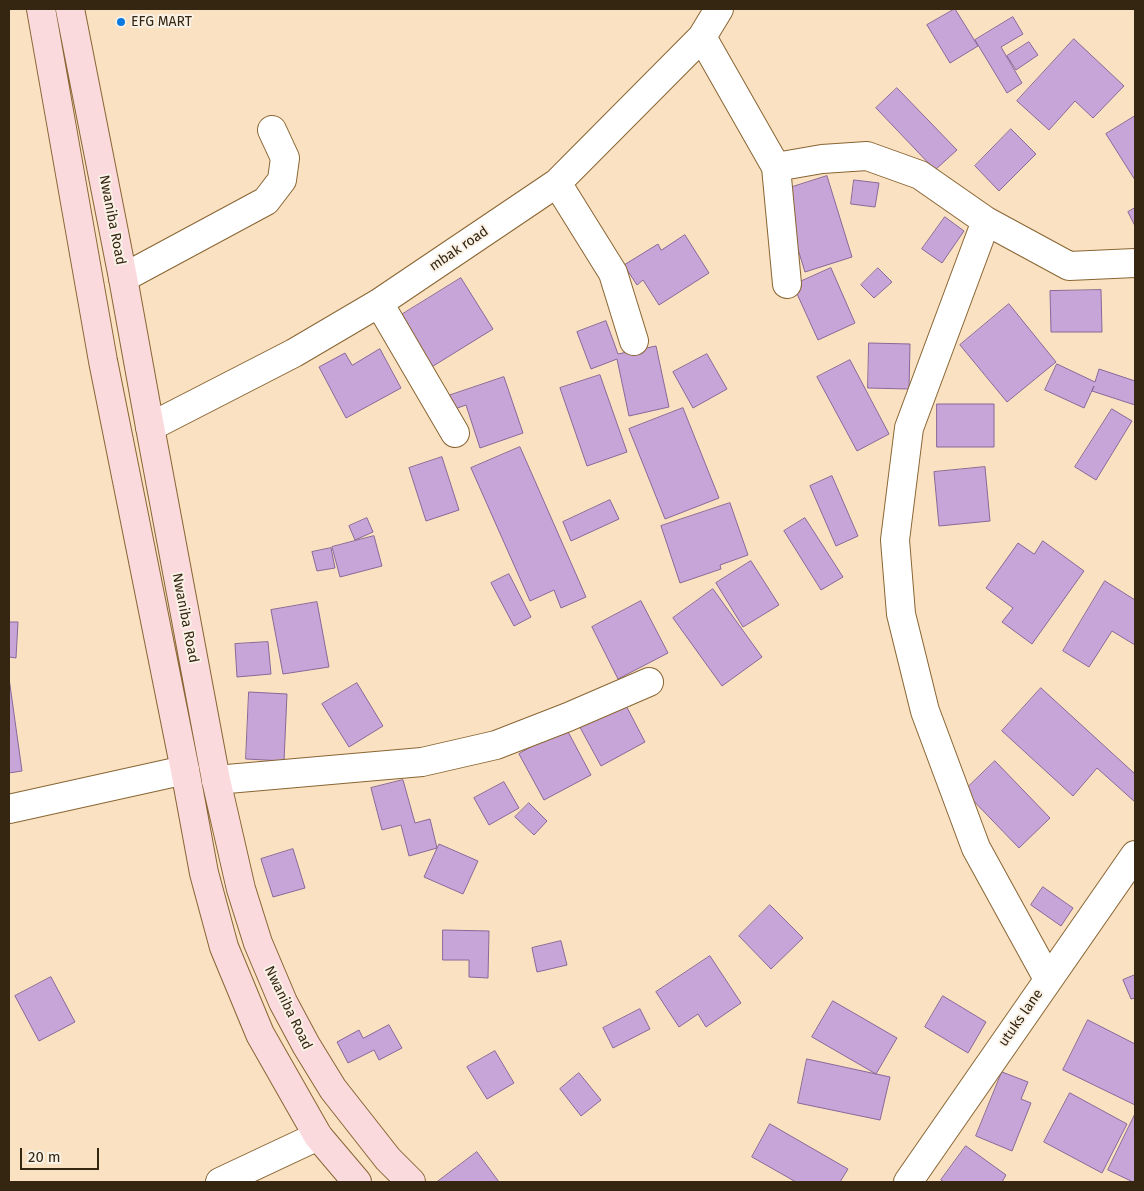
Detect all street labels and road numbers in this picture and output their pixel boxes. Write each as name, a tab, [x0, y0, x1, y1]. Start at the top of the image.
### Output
street label: Nwaniba Road	[95, 174, 129, 266]
street label: mbak road	[426, 223, 492, 275]
street label: Nwaniba Road	[168, 572, 202, 664]
street label: Nwaniba Road	[261, 963, 315, 1053]
street label: utuks lane	[995, 986, 1047, 1050]

